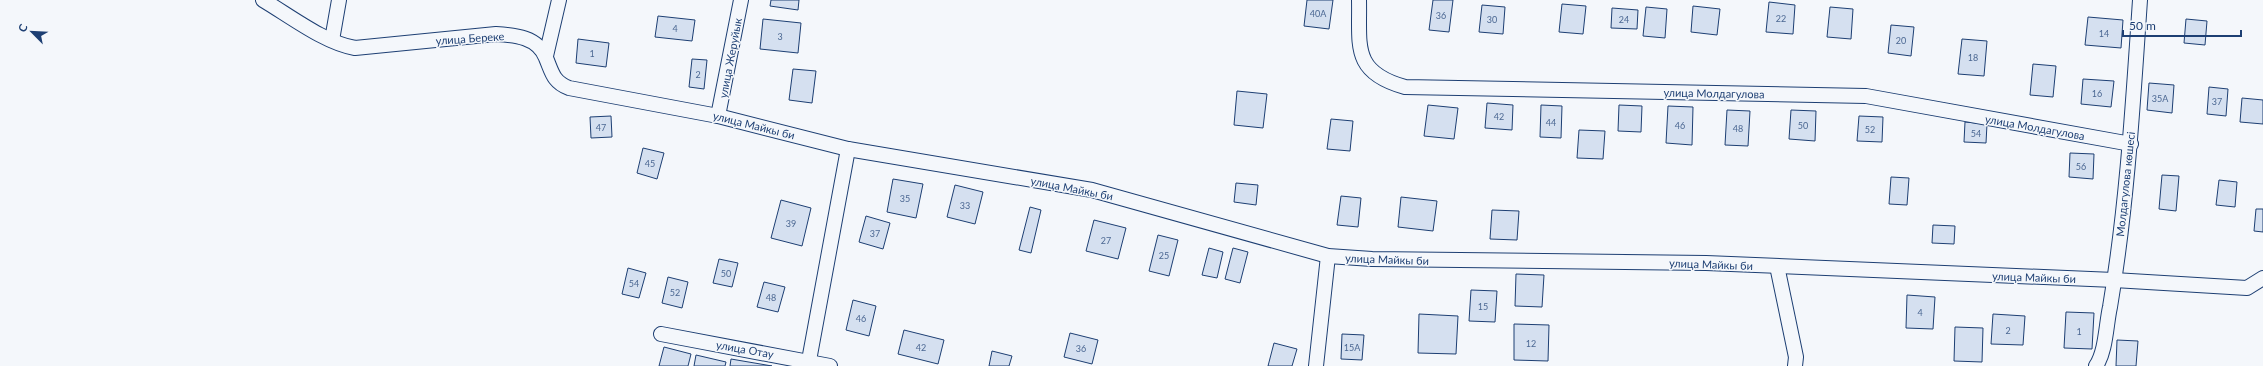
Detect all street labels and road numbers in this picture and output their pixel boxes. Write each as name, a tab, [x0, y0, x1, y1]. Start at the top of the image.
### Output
street label: улица Жеруйык	[716, 17, 744, 99]
street label: улица Береке	[435, 29, 505, 47]
street label: улица Молдагулова	[1663, 86, 1765, 100]
street label: улица Майкы би	[712, 109, 796, 141]
street label: улица Молдагулова	[1984, 112, 2086, 142]
street label: Молдагулова көшесі	[2113, 131, 2137, 237]
street label: улица Майкы би	[1030, 174, 1114, 202]
street label: улица Майкы би	[1345, 251, 1429, 267]
street label: улица Майкы би	[1669, 256, 1753, 272]
street label: улица Майкы би	[1992, 269, 2076, 285]
street label: улица Отау	[715, 338, 775, 361]

